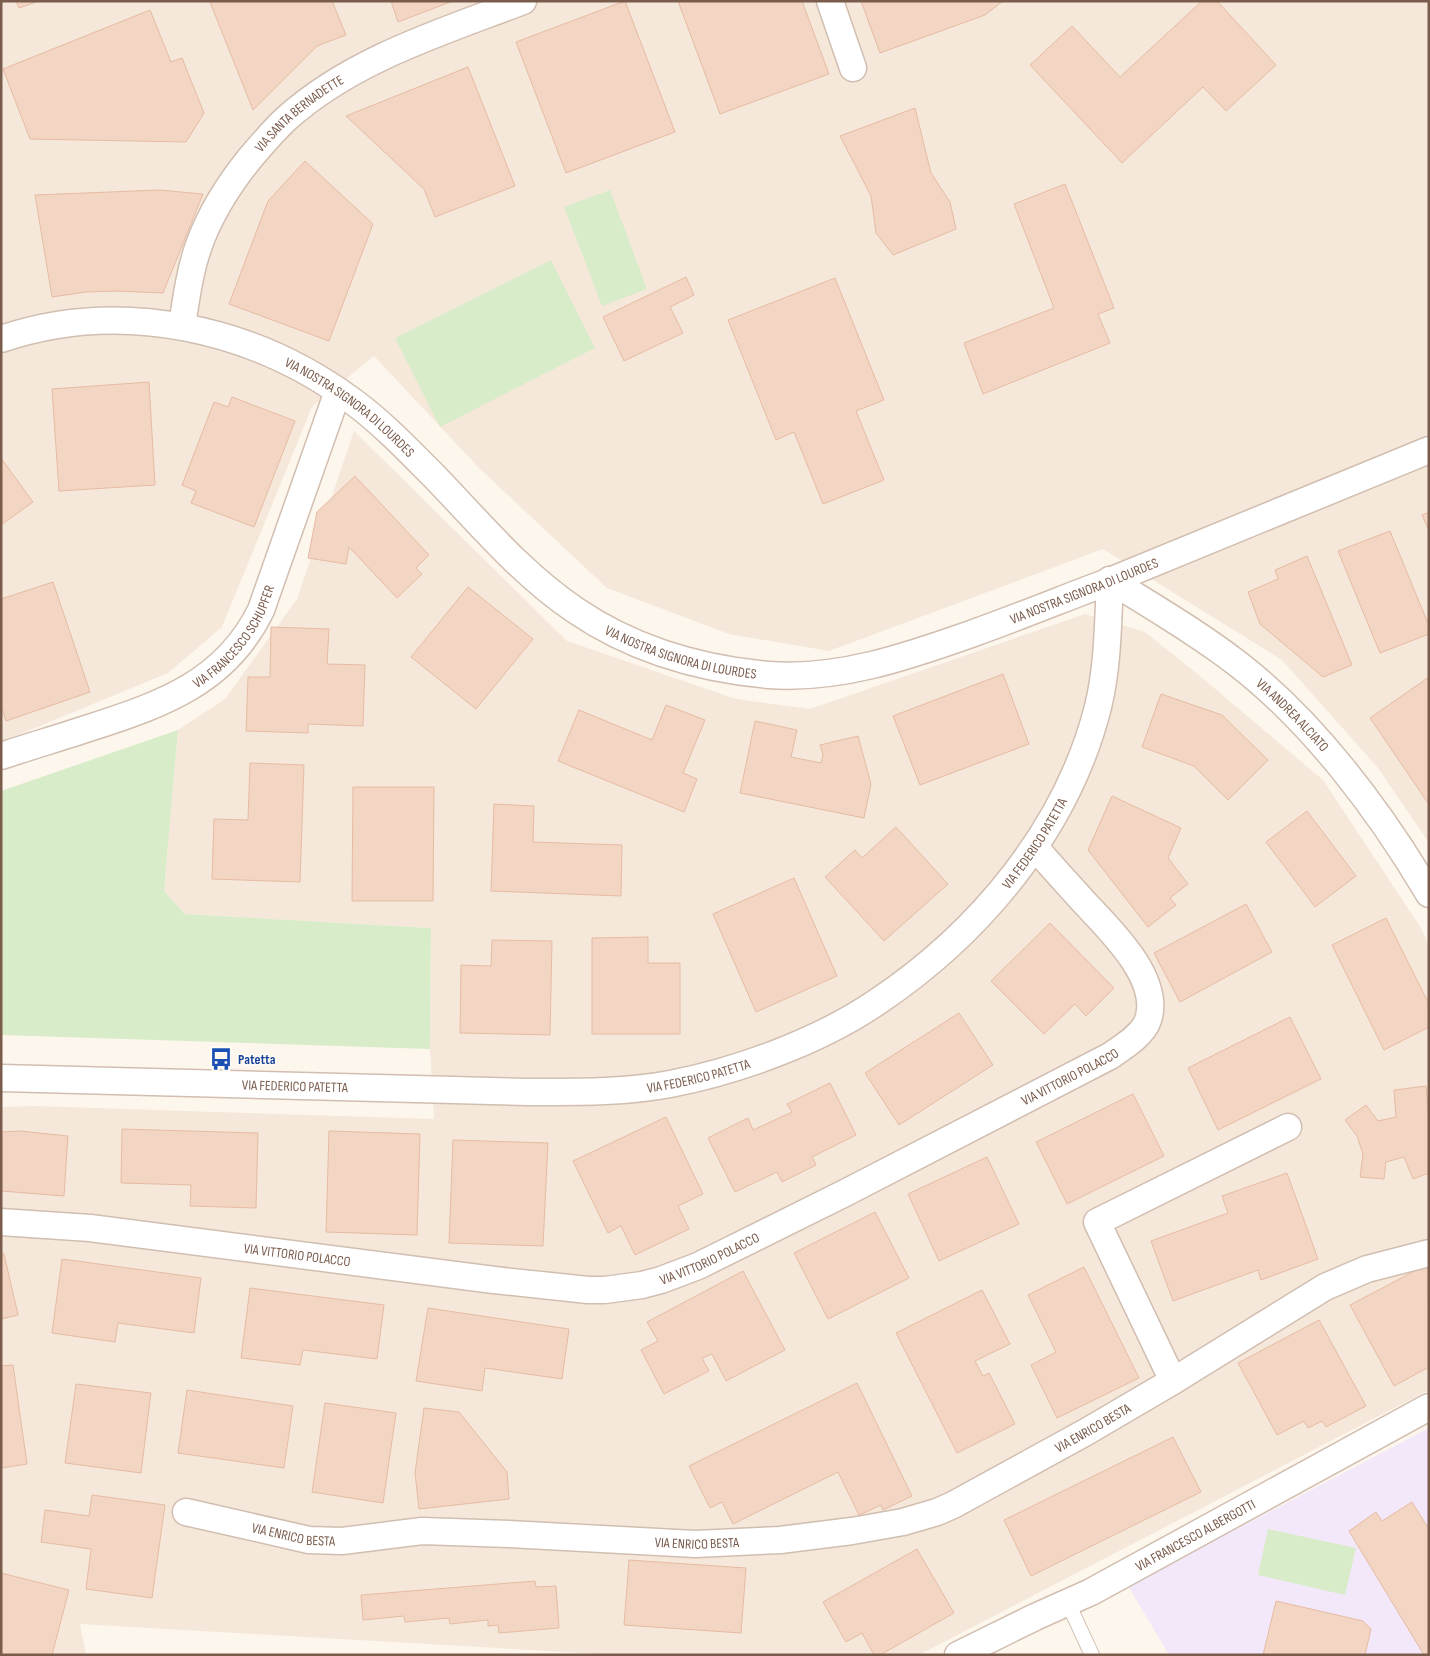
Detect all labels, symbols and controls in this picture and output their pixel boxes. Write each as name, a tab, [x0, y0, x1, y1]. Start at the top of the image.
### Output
street label: VIA SANTA BERNADETTE	[251, 71, 347, 156]
street label: VIA NOSTRA SIGNORA DI LOURDES	[282, 354, 418, 461]
street label: VIA NOSTRA SIGNORA DI LOURDES	[1008, 554, 1161, 628]
street label: VIA FRANCESCO SCHUPFER	[190, 582, 278, 692]
street label: VIA NOSTRA SIGNORA DI LOURDES	[602, 622, 758, 683]
street label: VIA ANDREA ALCIATO	[1253, 675, 1332, 755]
street label: VIA FEDERICO PATETTA	[998, 794, 1071, 893]
street label: VIA VITTORIO POLACCO	[1019, 1045, 1122, 1109]
bus stop icon: Patetta	[208, 1046, 234, 1072]
place label: Patetta	[238, 1051, 276, 1068]
street label: VIA FEDERICO PATETTA	[646, 1055, 753, 1097]
street label: VIA FEDERICO PATETTA	[242, 1076, 349, 1096]
street label: VIA VITTORIO POLACCO	[657, 1229, 762, 1289]
street label: VIA VITTORIO POLACCO	[243, 1240, 351, 1270]
street label: VIA ENRICO BESTA	[1052, 1399, 1135, 1456]
street label: VIA FRANCESCO ALBERGOTTI	[1132, 1496, 1258, 1575]
street label: VIA ENRICO BESTA	[250, 1519, 336, 1550]
street label: VIA ENRICO BESTA	[654, 1534, 741, 1553]

